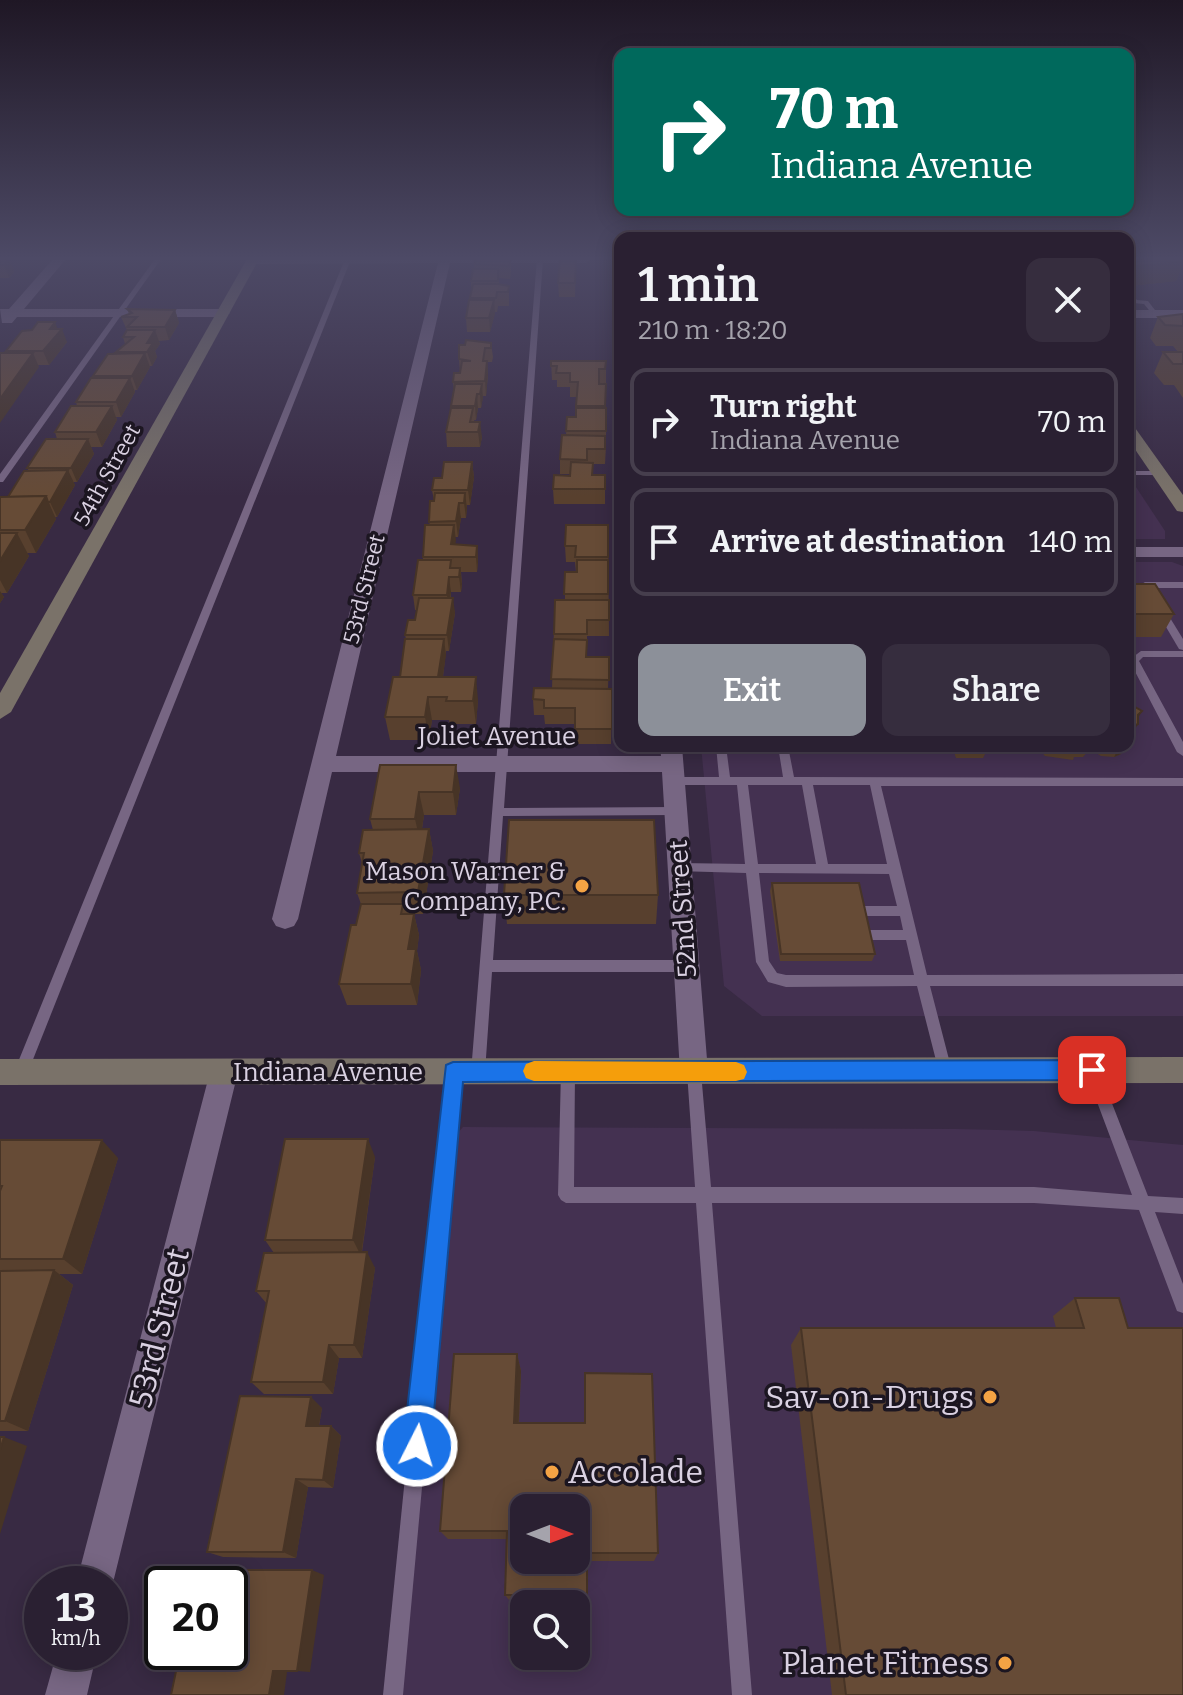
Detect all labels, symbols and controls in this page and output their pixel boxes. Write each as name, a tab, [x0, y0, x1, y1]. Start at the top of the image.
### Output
text: 70 m	[770, 76, 898, 143]
icon: right	[638, 80, 742, 184]
text: Indiana Avenue	[770, 144, 1033, 188]
text: 1 min	[638, 256, 759, 314]
button: close	[1026, 258, 1110, 342]
text: 210 m · 18:20	[638, 315, 788, 346]
text: Turn right	[710, 389, 857, 425]
icon: right	[642, 400, 686, 444]
text: 70 m	[1038, 404, 1106, 440]
street label: 54th Street	[68, 419, 146, 531]
text: Indiana Avenue	[710, 425, 900, 456]
icon: arrive	[642, 520, 686, 564]
text: Arrive at destination	[710, 524, 1005, 560]
text: 140 m	[1029, 524, 1112, 560]
street label: 53rd Street	[337, 531, 391, 647]
button: Exit	[638, 644, 866, 736]
button: Share	[882, 644, 1110, 736]
street label: Joliet Avenue	[417, 721, 576, 752]
street label: 52nd Street	[663, 838, 703, 979]
place label: Mason Warner & Company, P.C.	[365, 856, 566, 917]
marker: Mason Warner & Company, P.C.	[573, 877, 591, 895]
pin	[1058, 1036, 1126, 1104]
icon: arrive	[1070, 1048, 1114, 1092]
street label: Indiana Avenue	[233, 1057, 423, 1088]
street label: 53rd Street	[121, 1244, 197, 1412]
place label: Sav-on-Drugs	[765, 1378, 974, 1416]
marker: Sav-on-Drugs	[981, 1388, 999, 1406]
position arrow	[375, 1404, 459, 1488]
place label: Accolade	[568, 1453, 703, 1491]
marker: Accolade	[543, 1463, 561, 1481]
north arrow	[510, 1494, 590, 1574]
map controls	[510, 1494, 590, 1670]
speed limit sign: 20	[144, 1566, 248, 1670]
text: 13	[56, 1584, 96, 1632]
button: search	[510, 1590, 590, 1670]
text: km/h	[51, 1626, 101, 1650]
place label: Planet Fitness	[781, 1644, 989, 1682]
marker: Planet Fitness	[996, 1654, 1014, 1672]

